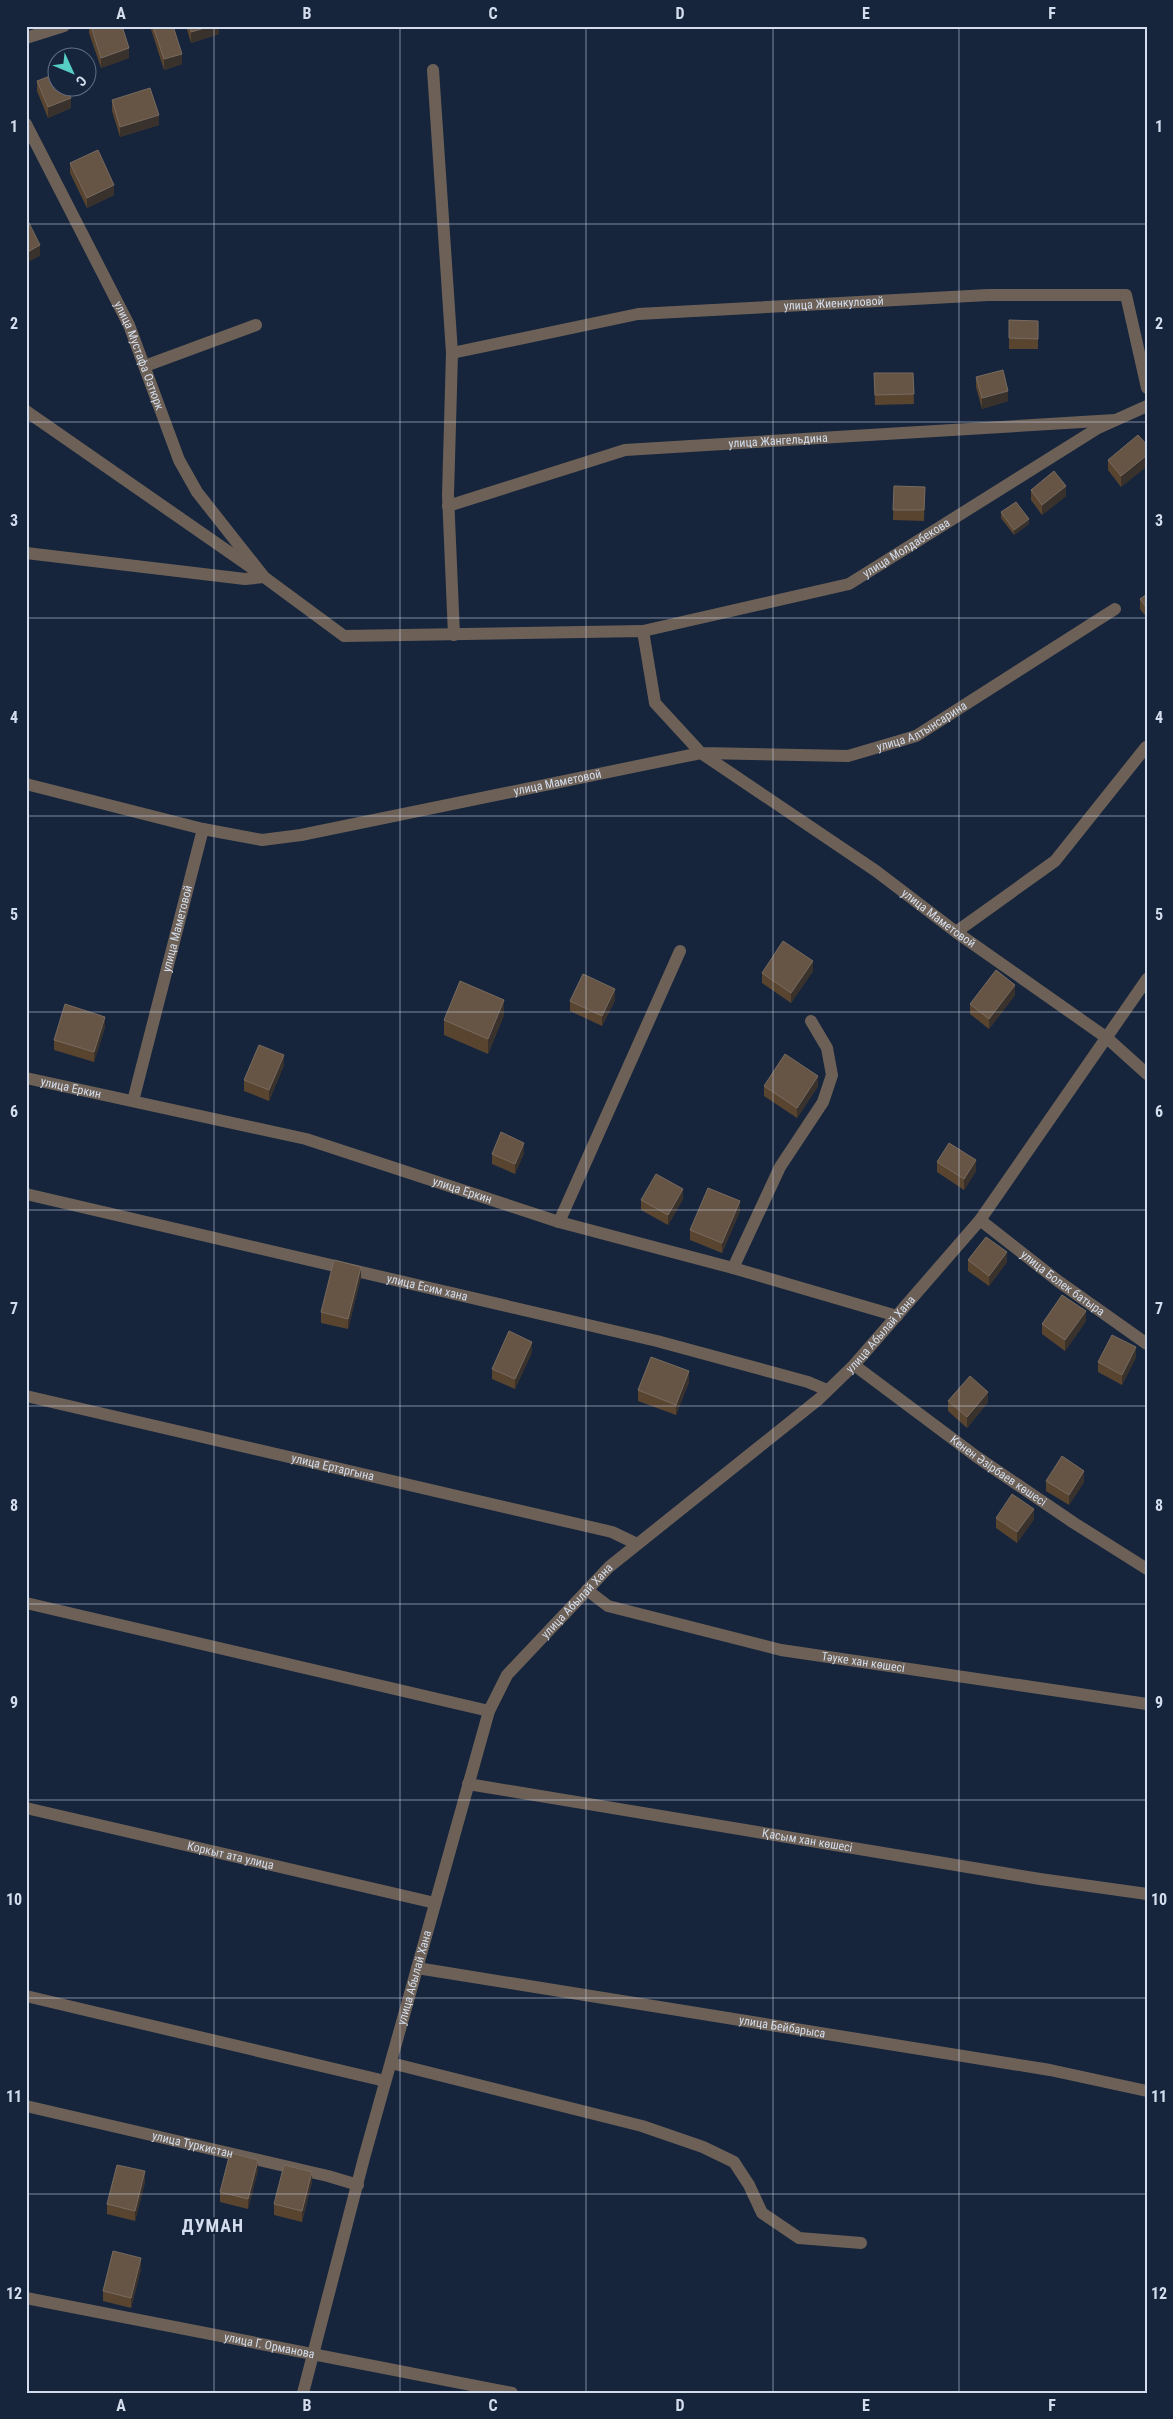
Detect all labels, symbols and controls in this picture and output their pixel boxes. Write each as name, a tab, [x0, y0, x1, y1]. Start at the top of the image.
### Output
text: A	[116, 4, 126, 23]
text: B	[303, 4, 312, 23]
text: C	[488, 4, 498, 23]
text: D	[675, 4, 685, 23]
text: E	[862, 4, 870, 23]
text: F	[1048, 4, 1056, 23]
north arrow	[48, 48, 98, 98]
text: С	[73, 73, 90, 89]
text: 1	[10, 117, 18, 136]
text: 1	[1155, 117, 1163, 136]
street label: улица Жиенкуловой	[783, 294, 884, 313]
street label: улица Мустафа Озтюрк	[111, 299, 167, 412]
text: 2	[10, 314, 18, 333]
text: 2	[1155, 314, 1163, 333]
street label: улица Жангельдина	[728, 431, 828, 451]
text: 3	[10, 511, 18, 530]
text: 3	[1155, 511, 1163, 530]
street label: улица Молдабекова	[860, 515, 953, 581]
street label: улица Алтынсарина	[875, 698, 970, 754]
text: 4	[10, 708, 18, 727]
text: 4	[1155, 708, 1163, 727]
street label: улица Маметовой	[512, 767, 603, 798]
street label: улица Маметовой	[159, 884, 195, 973]
street label: улица Маметовой	[899, 886, 978, 951]
text: 5	[10, 905, 18, 924]
text: 5	[1155, 905, 1163, 924]
street label: улица Еркин	[39, 1074, 103, 1101]
text: 6	[10, 1102, 18, 1121]
text: 6	[1155, 1102, 1163, 1121]
street label: улица Еркин	[431, 1174, 494, 1207]
street label: улица Болек батыра	[1018, 1247, 1108, 1319]
street label: улица Есим хана	[385, 1271, 469, 1304]
street label: улица Абылай Хана	[843, 1293, 918, 1376]
text: 7	[10, 1299, 18, 1318]
text: 7	[1155, 1299, 1163, 1318]
street label: Кенен Әзірбаев көшесі	[947, 1432, 1049, 1509]
street label: улица Ертаргына	[290, 1451, 376, 1484]
text: 8	[10, 1496, 18, 1515]
text: 8	[1155, 1496, 1163, 1515]
street label: улица Абылай Хана	[538, 1560, 616, 1641]
street label: Тәуке хан көшесі	[821, 1649, 906, 1675]
text: 9	[10, 1693, 18, 1712]
text: 9	[1155, 1693, 1163, 1712]
street label: Қасым хан көшесі	[761, 1826, 854, 1855]
street label: Коркыт ата улица	[186, 1839, 276, 1872]
text: 10	[6, 1890, 22, 1909]
text: 10	[1151, 1890, 1167, 1909]
street label: улица Абылай Хана	[395, 1929, 434, 2027]
street label: улица Бейбарыса	[738, 2013, 827, 2041]
text: 11	[6, 2087, 22, 2106]
text: 11	[1151, 2087, 1167, 2106]
street label: улица Туркистан	[151, 2128, 234, 2161]
district label: ДУМАН	[182, 2215, 244, 2236]
text: 12	[6, 2284, 22, 2303]
text: 12	[1151, 2284, 1167, 2303]
street label: улица Г. Орманова	[223, 2330, 316, 2361]
text: A	[116, 2396, 126, 2415]
text: B	[303, 2396, 312, 2415]
text: C	[488, 2396, 498, 2415]
text: D	[675, 2396, 685, 2415]
text: E	[862, 2396, 870, 2415]
text: F	[1048, 2396, 1056, 2415]

